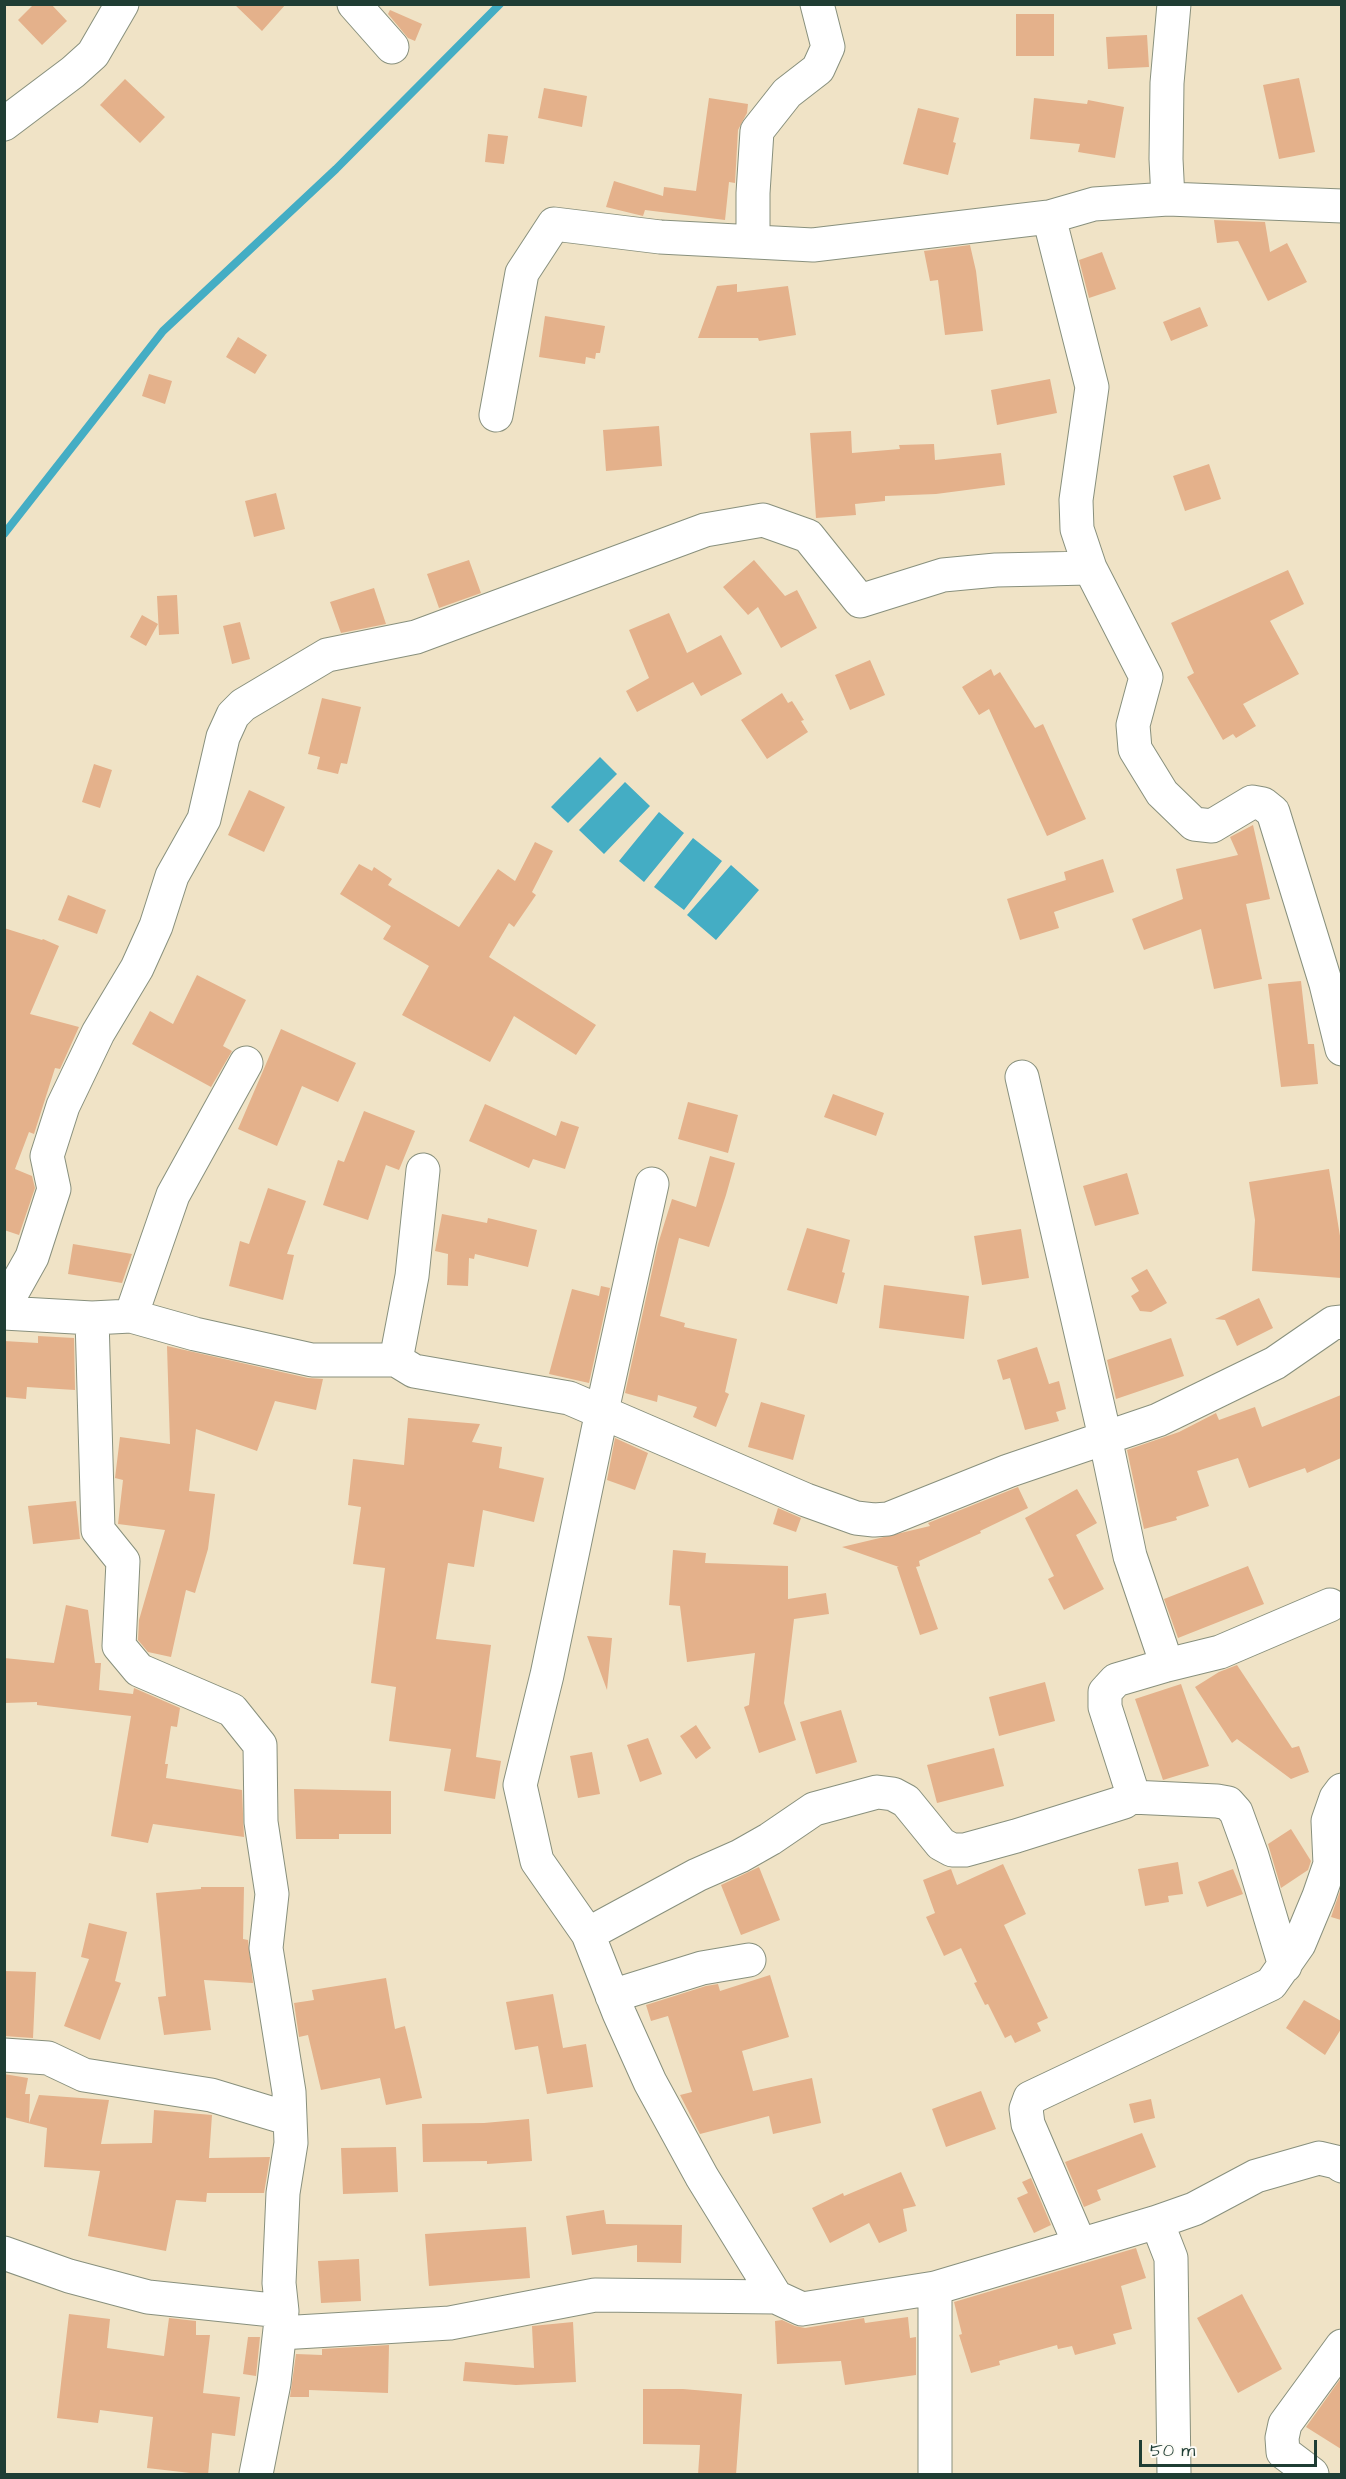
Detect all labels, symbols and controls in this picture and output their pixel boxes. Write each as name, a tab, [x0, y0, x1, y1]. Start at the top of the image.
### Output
scale bar	[1142, 2428, 1320, 2466]
text: 50 m	[1150, 2438, 1195, 2463]

